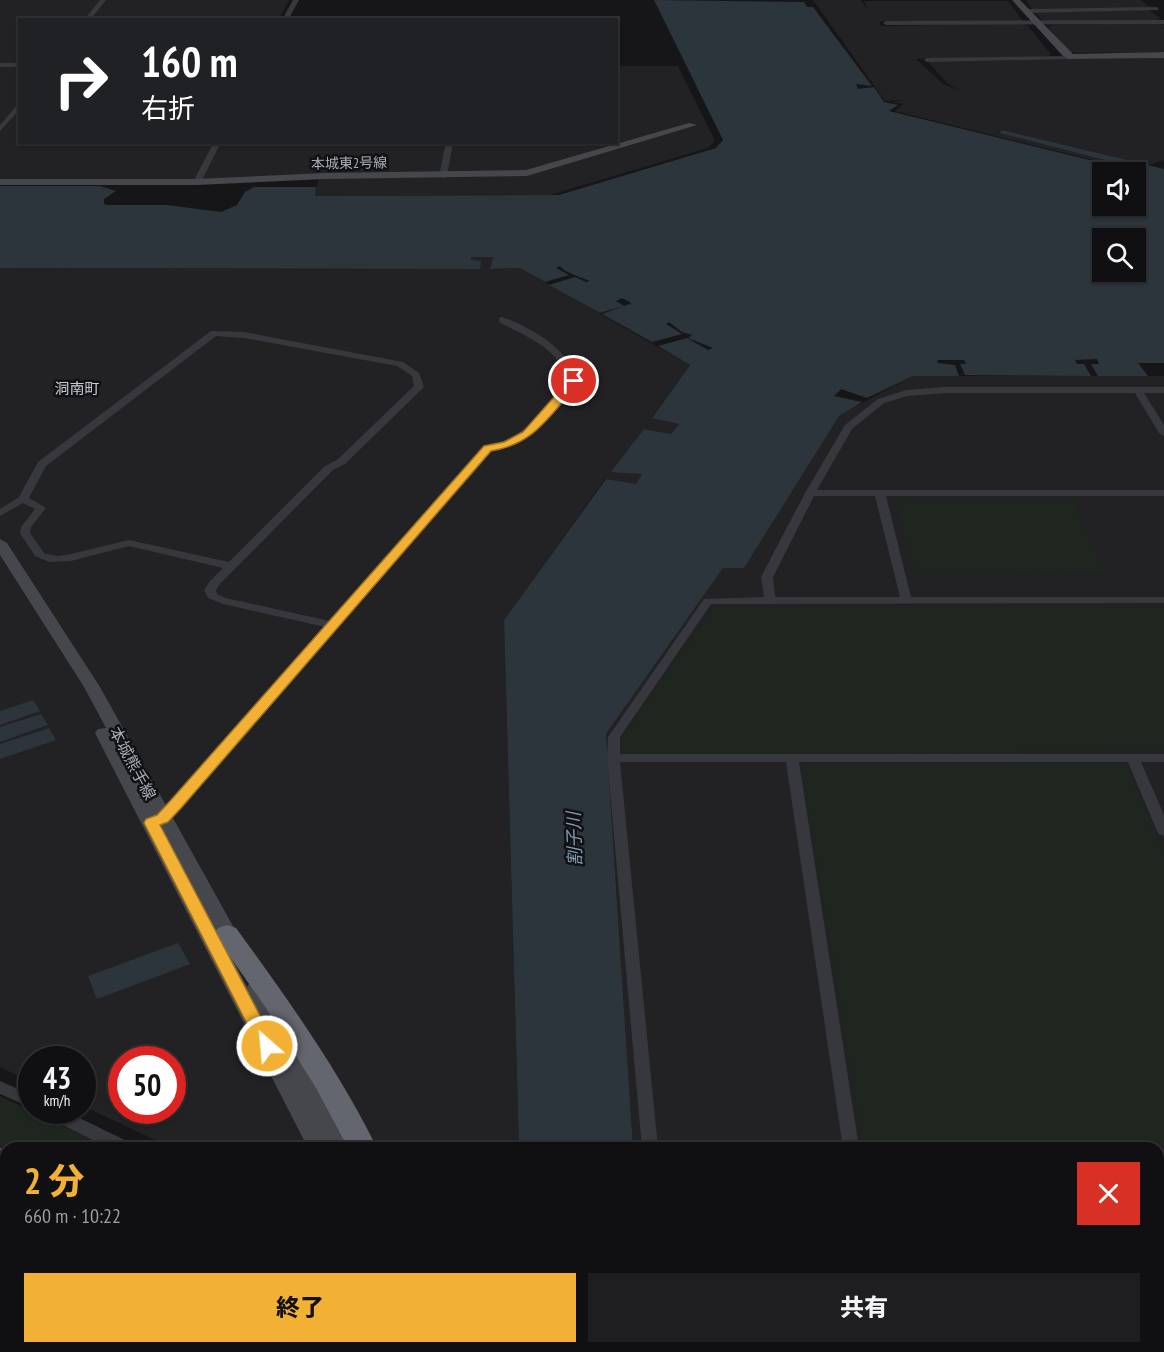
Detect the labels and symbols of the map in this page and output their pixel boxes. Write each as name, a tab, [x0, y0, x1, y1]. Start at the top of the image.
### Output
street label: 本城東2号線	[311, 153, 387, 173]
pin	[548, 355, 599, 406]
district label: 洞南町	[54, 379, 100, 398]
street label: 本城熊手線	[105, 723, 161, 803]
water label: 割子川	[561, 810, 586, 866]
position arrow	[235, 1014, 299, 1078]
speed limit sign: 50	[108, 1046, 186, 1124]

